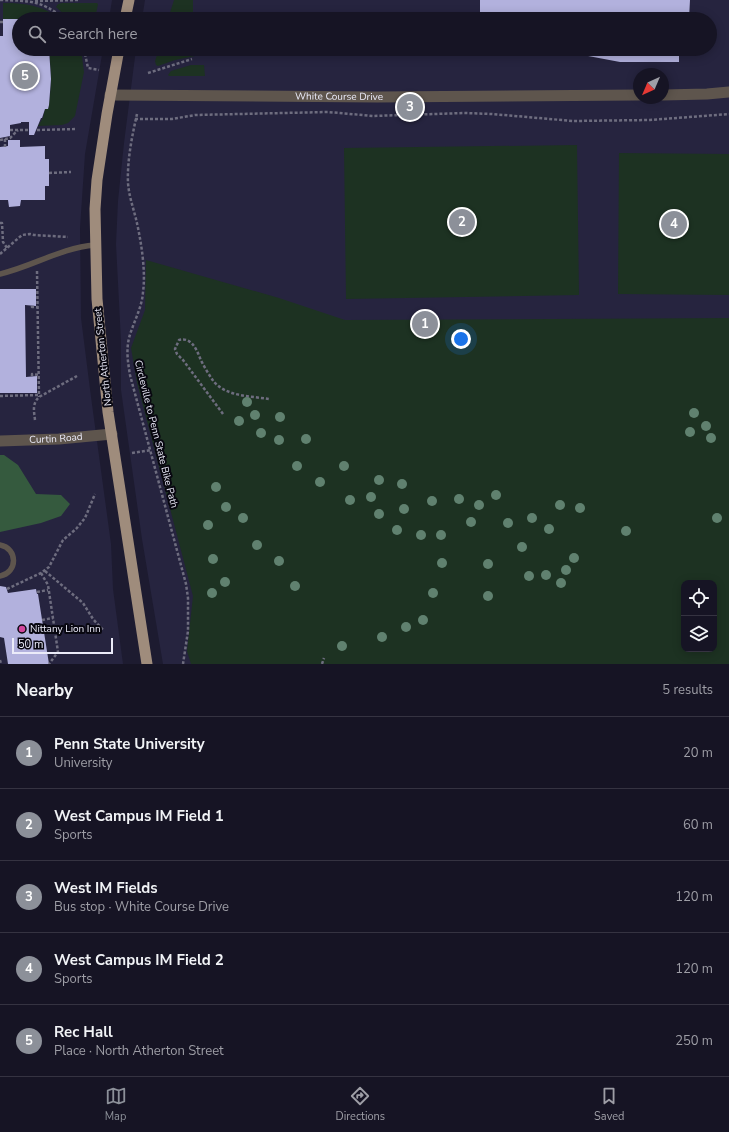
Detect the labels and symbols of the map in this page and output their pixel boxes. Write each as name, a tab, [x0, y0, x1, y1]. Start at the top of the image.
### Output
pin: 5	[12, 61, 38, 91]
north arrow	[633, 68, 669, 104]
street label: White Course Drive	[295, 89, 383, 104]
pin: 3	[397, 92, 423, 122]
pin: 2	[449, 207, 475, 237]
pin: 4	[661, 209, 687, 239]
street label: North Atherton Street	[91, 307, 115, 407]
pin: 1	[412, 309, 438, 339]
your location	[451, 329, 471, 349]
street label: Circleville to Penn State Bike Path	[131, 358, 181, 510]
street label: Curtin Road	[29, 430, 83, 447]
place label: Nittany Lion Inn	[30, 622, 101, 636]
marker: Nittany Lion Inn	[17, 624, 27, 634]
scale bar	[12, 636, 113, 655]

